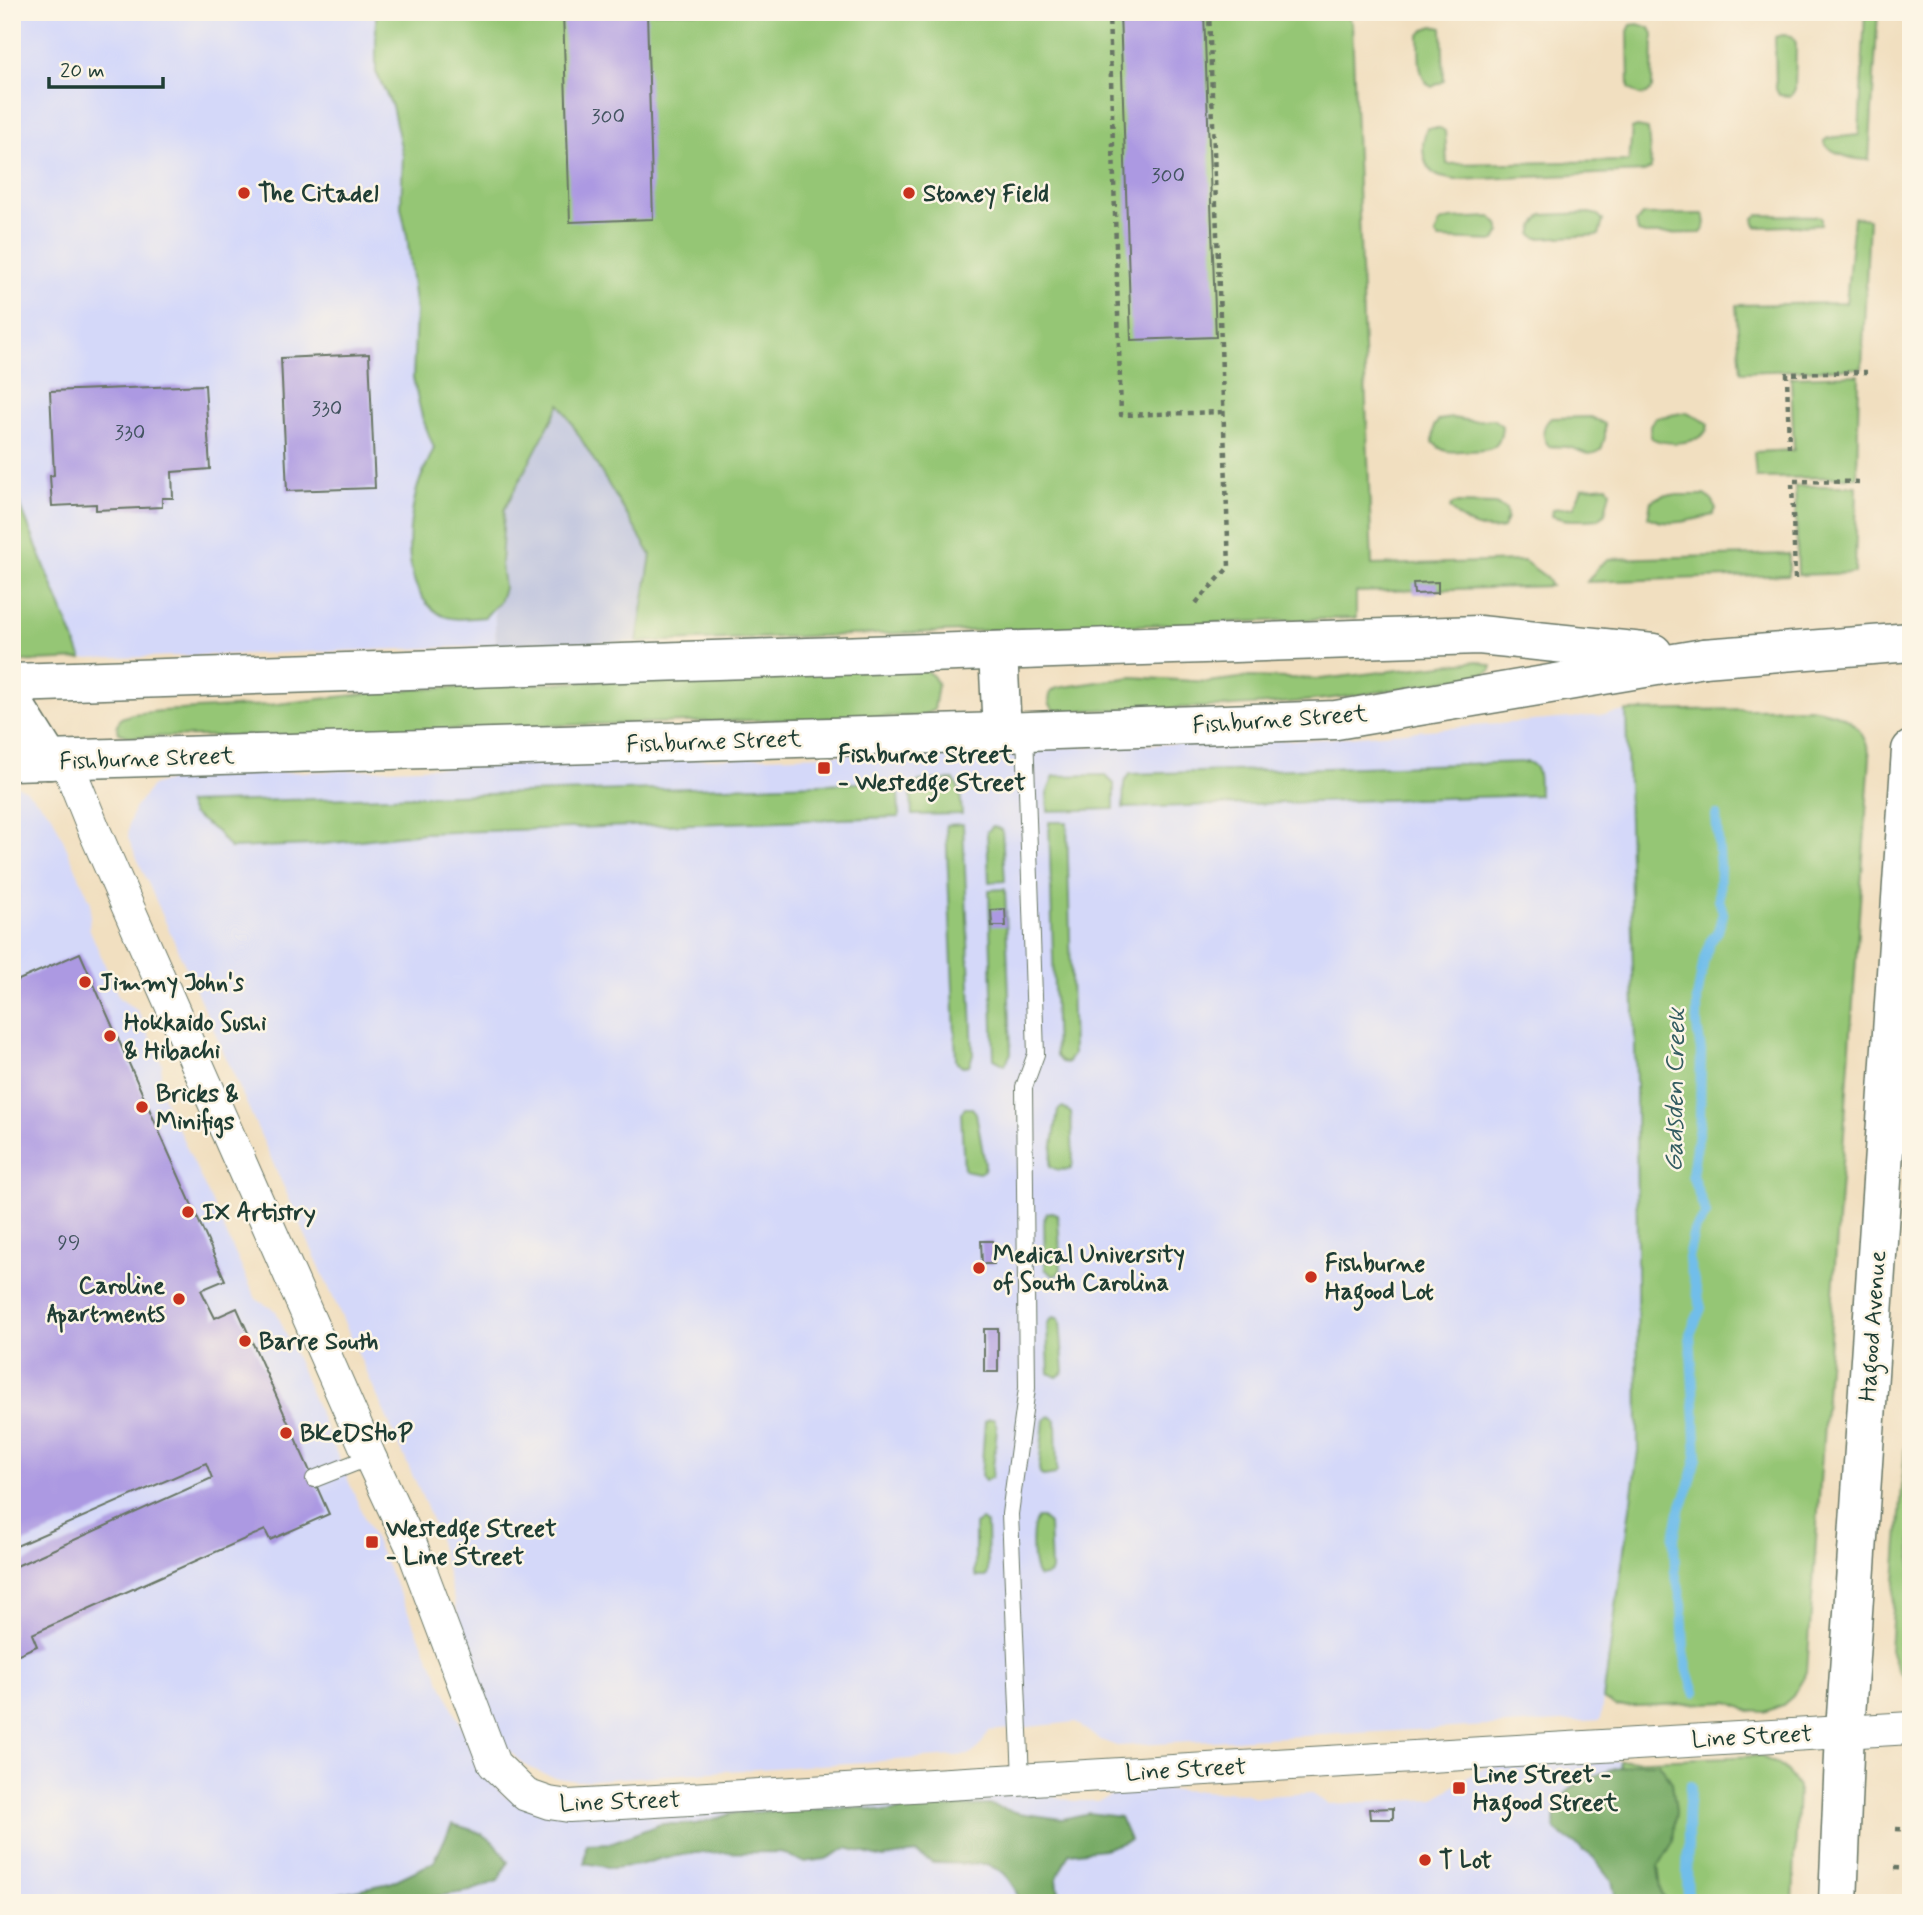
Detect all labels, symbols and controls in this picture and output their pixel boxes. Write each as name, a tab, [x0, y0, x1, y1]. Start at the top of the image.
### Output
scale bar	[49, 46, 163, 90]
text: 20 m	[60, 57, 105, 85]
house number: 300	[591, 103, 625, 131]
house number: 300	[1151, 162, 1185, 190]
place label: The Citadel	[258, 179, 379, 210]
place label: Stoney Field	[923, 179, 1049, 210]
marker: The Citadel	[236, 185, 252, 201]
marker: Stoney Field	[901, 185, 917, 201]
house number: 330	[312, 395, 343, 423]
house number: 330	[115, 419, 146, 447]
street label: Fishburne Street	[1191, 699, 1369, 742]
street label: Fishburne Street	[626, 724, 802, 761]
place label: Fishburne Street - Westedge Street	[838, 740, 1026, 802]
street label: Fishburne Street	[59, 741, 235, 778]
marker: Fishburne Street - Westedge Street	[816, 760, 832, 776]
place label: Jimmy John's	[99, 968, 244, 999]
marker: Jimmy John's	[77, 974, 93, 990]
water label: Gadsden Creek	[1658, 1006, 1694, 1172]
place label: Hokkaido Sushi & Hibachi	[124, 1008, 267, 1067]
marker: Hokkaido Sushi & Hibachi	[102, 1028, 118, 1044]
place label: Bricks & Minifigs	[156, 1079, 239, 1139]
marker: Bricks & Minifigs	[134, 1099, 150, 1115]
place label: IX Artistry	[202, 1198, 316, 1229]
marker: IX Artistry	[180, 1204, 196, 1220]
house number: 99	[58, 1229, 80, 1257]
place label: Medical University of South Carolina	[993, 1240, 1185, 1299]
place label: Fishburne Hagood Lot	[1325, 1249, 1434, 1311]
street label: Hagood Avenue	[1853, 1249, 1897, 1403]
marker: Medical University of South Carolina	[971, 1260, 987, 1276]
marker: Fishburne Hagood Lot	[1303, 1269, 1319, 1285]
place label: Caroline Apartments	[47, 1271, 166, 1333]
marker: Caroline Apartments	[171, 1291, 187, 1307]
place label: Barre South	[259, 1327, 379, 1358]
marker: Barre South	[237, 1333, 253, 1349]
place label: BKeDSHoP	[300, 1419, 413, 1450]
marker: BKeDSHoP	[278, 1425, 294, 1441]
place label: Westedge Street - Line Street	[385, 1514, 557, 1573]
marker: Westedge Street - Line Street	[364, 1534, 380, 1550]
street label: Line Street	[1691, 1719, 1813, 1756]
street label: Line Street	[1125, 1752, 1247, 1789]
place label: Line Street - Hagood Street	[1473, 1760, 1619, 1822]
marker: Line Street - Hagood Street	[1451, 1780, 1467, 1796]
street label: Line Street	[559, 1785, 681, 1820]
place label: T Lot	[1439, 1846, 1492, 1877]
marker: T Lot	[1417, 1852, 1433, 1868]

